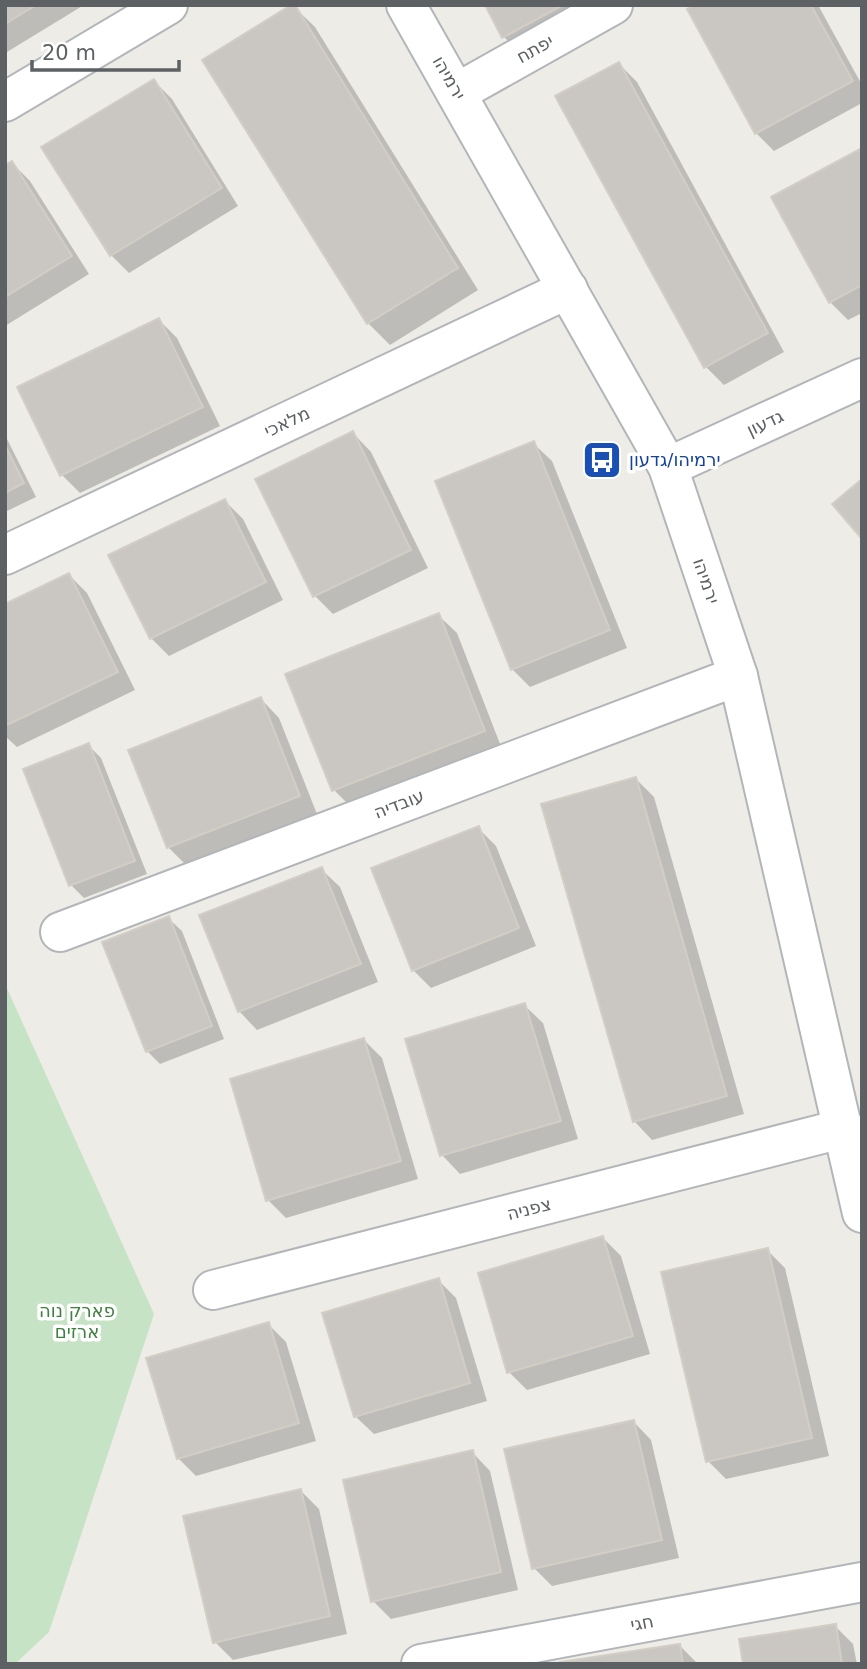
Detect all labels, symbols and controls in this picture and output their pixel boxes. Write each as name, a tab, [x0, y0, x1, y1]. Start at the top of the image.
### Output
scale bar	[32, 28, 178, 72]
street label: יפתח	[513, 30, 557, 67]
text: 20 m	[42, 41, 96, 65]
street label: ירמיהו	[429, 52, 470, 103]
street label: מלאכי	[261, 402, 313, 441]
street label: גדעון	[743, 405, 787, 440]
bus stop icon: ירמיהו/גדעון	[581, 439, 623, 481]
place label: ירמיהו/גדעון	[629, 449, 721, 470]
street label: ירמיהו	[689, 555, 724, 607]
street label: עובדיה	[371, 784, 427, 823]
street label: צפניה	[505, 1193, 553, 1224]
park label: פארק נוה ארזים	[39, 1300, 115, 1342]
street label: חגי	[629, 1610, 655, 1635]

